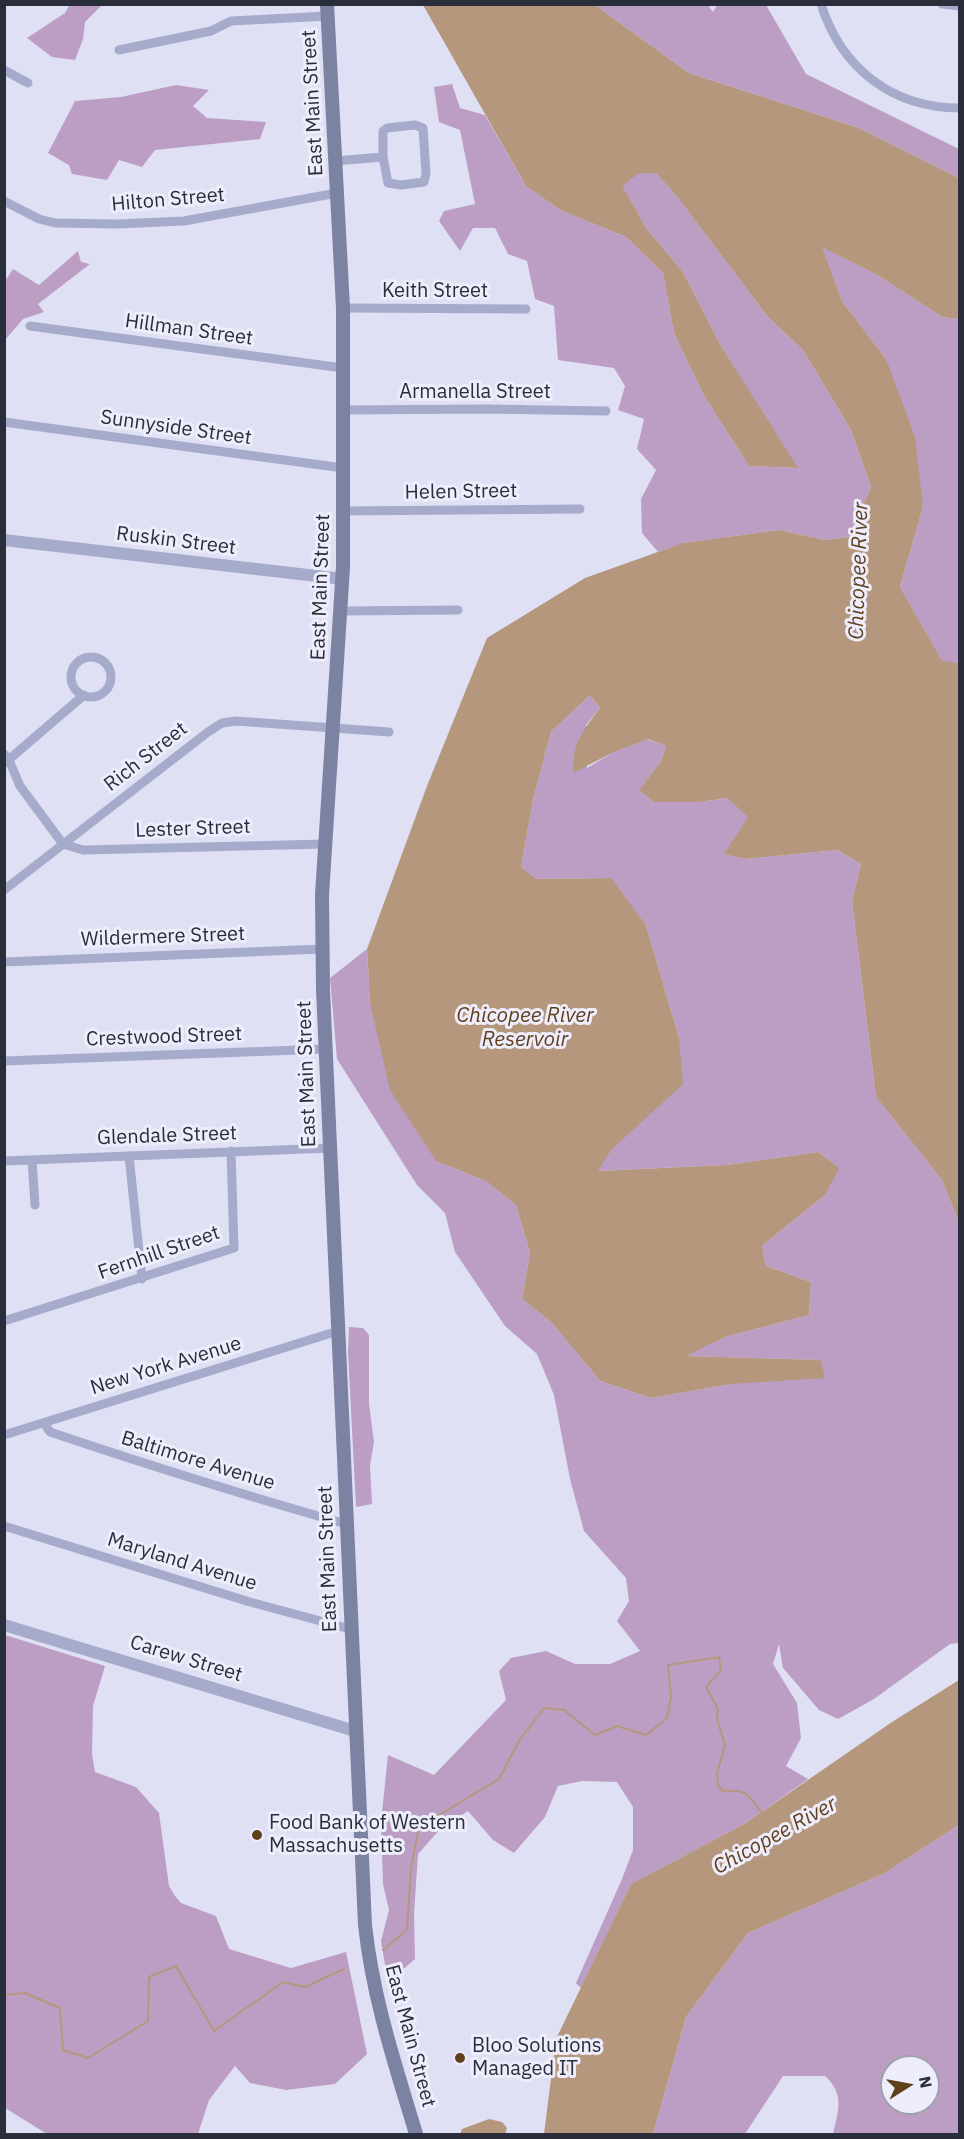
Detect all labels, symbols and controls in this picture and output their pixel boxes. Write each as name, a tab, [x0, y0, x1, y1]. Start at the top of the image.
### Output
street label: East Main Street	[297, 29, 329, 177]
street label: Hilton Street	[110, 183, 226, 217]
street label: Keith Street	[382, 279, 488, 303]
street label: Hillman Street	[123, 309, 255, 351]
street label: Armanella Street	[399, 380, 551, 404]
street label: Sunnyside Street	[99, 406, 253, 450]
street label: Helen Street	[405, 479, 517, 505]
water label: Chicopee River	[844, 502, 874, 640]
street label: East Main Street	[306, 513, 336, 661]
street label: Ruskin Street	[115, 522, 237, 560]
street label: Rich Street	[100, 717, 192, 797]
street label: Lester Street	[135, 815, 251, 843]
street label: Wildermere Street	[80, 922, 246, 952]
street label: East Main Street	[292, 1000, 322, 1148]
water label: Chicopee River Reservoir	[456, 1003, 594, 1053]
street label: Crestwood Street	[86, 1022, 242, 1052]
street label: Glendale Street	[97, 1122, 237, 1150]
street label: Fernhill Street	[95, 1221, 223, 1285]
street label: New York Avenue	[88, 1332, 244, 1400]
street label: Baltimore Avenue	[118, 1426, 278, 1496]
street label: East Main Street	[313, 1485, 343, 1633]
street label: Maryland Avenue	[104, 1528, 260, 1596]
street label: Carew Street	[127, 1631, 245, 1687]
water label: Chicopee River	[709, 1792, 841, 1880]
place label: Food Bank of Western Massachusetts	[269, 1811, 466, 1858]
marker: Food Bank of Western Massachusetts	[250, 1828, 264, 1842]
street label: East Main Street	[379, 1962, 441, 2110]
place label: Bloo Solutions Managed IT	[472, 2034, 602, 2081]
marker: Bloo Solutions Managed IT	[453, 2051, 467, 2065]
north arrow	[880, 2055, 940, 2115]
text: N	[915, 2074, 937, 2090]

